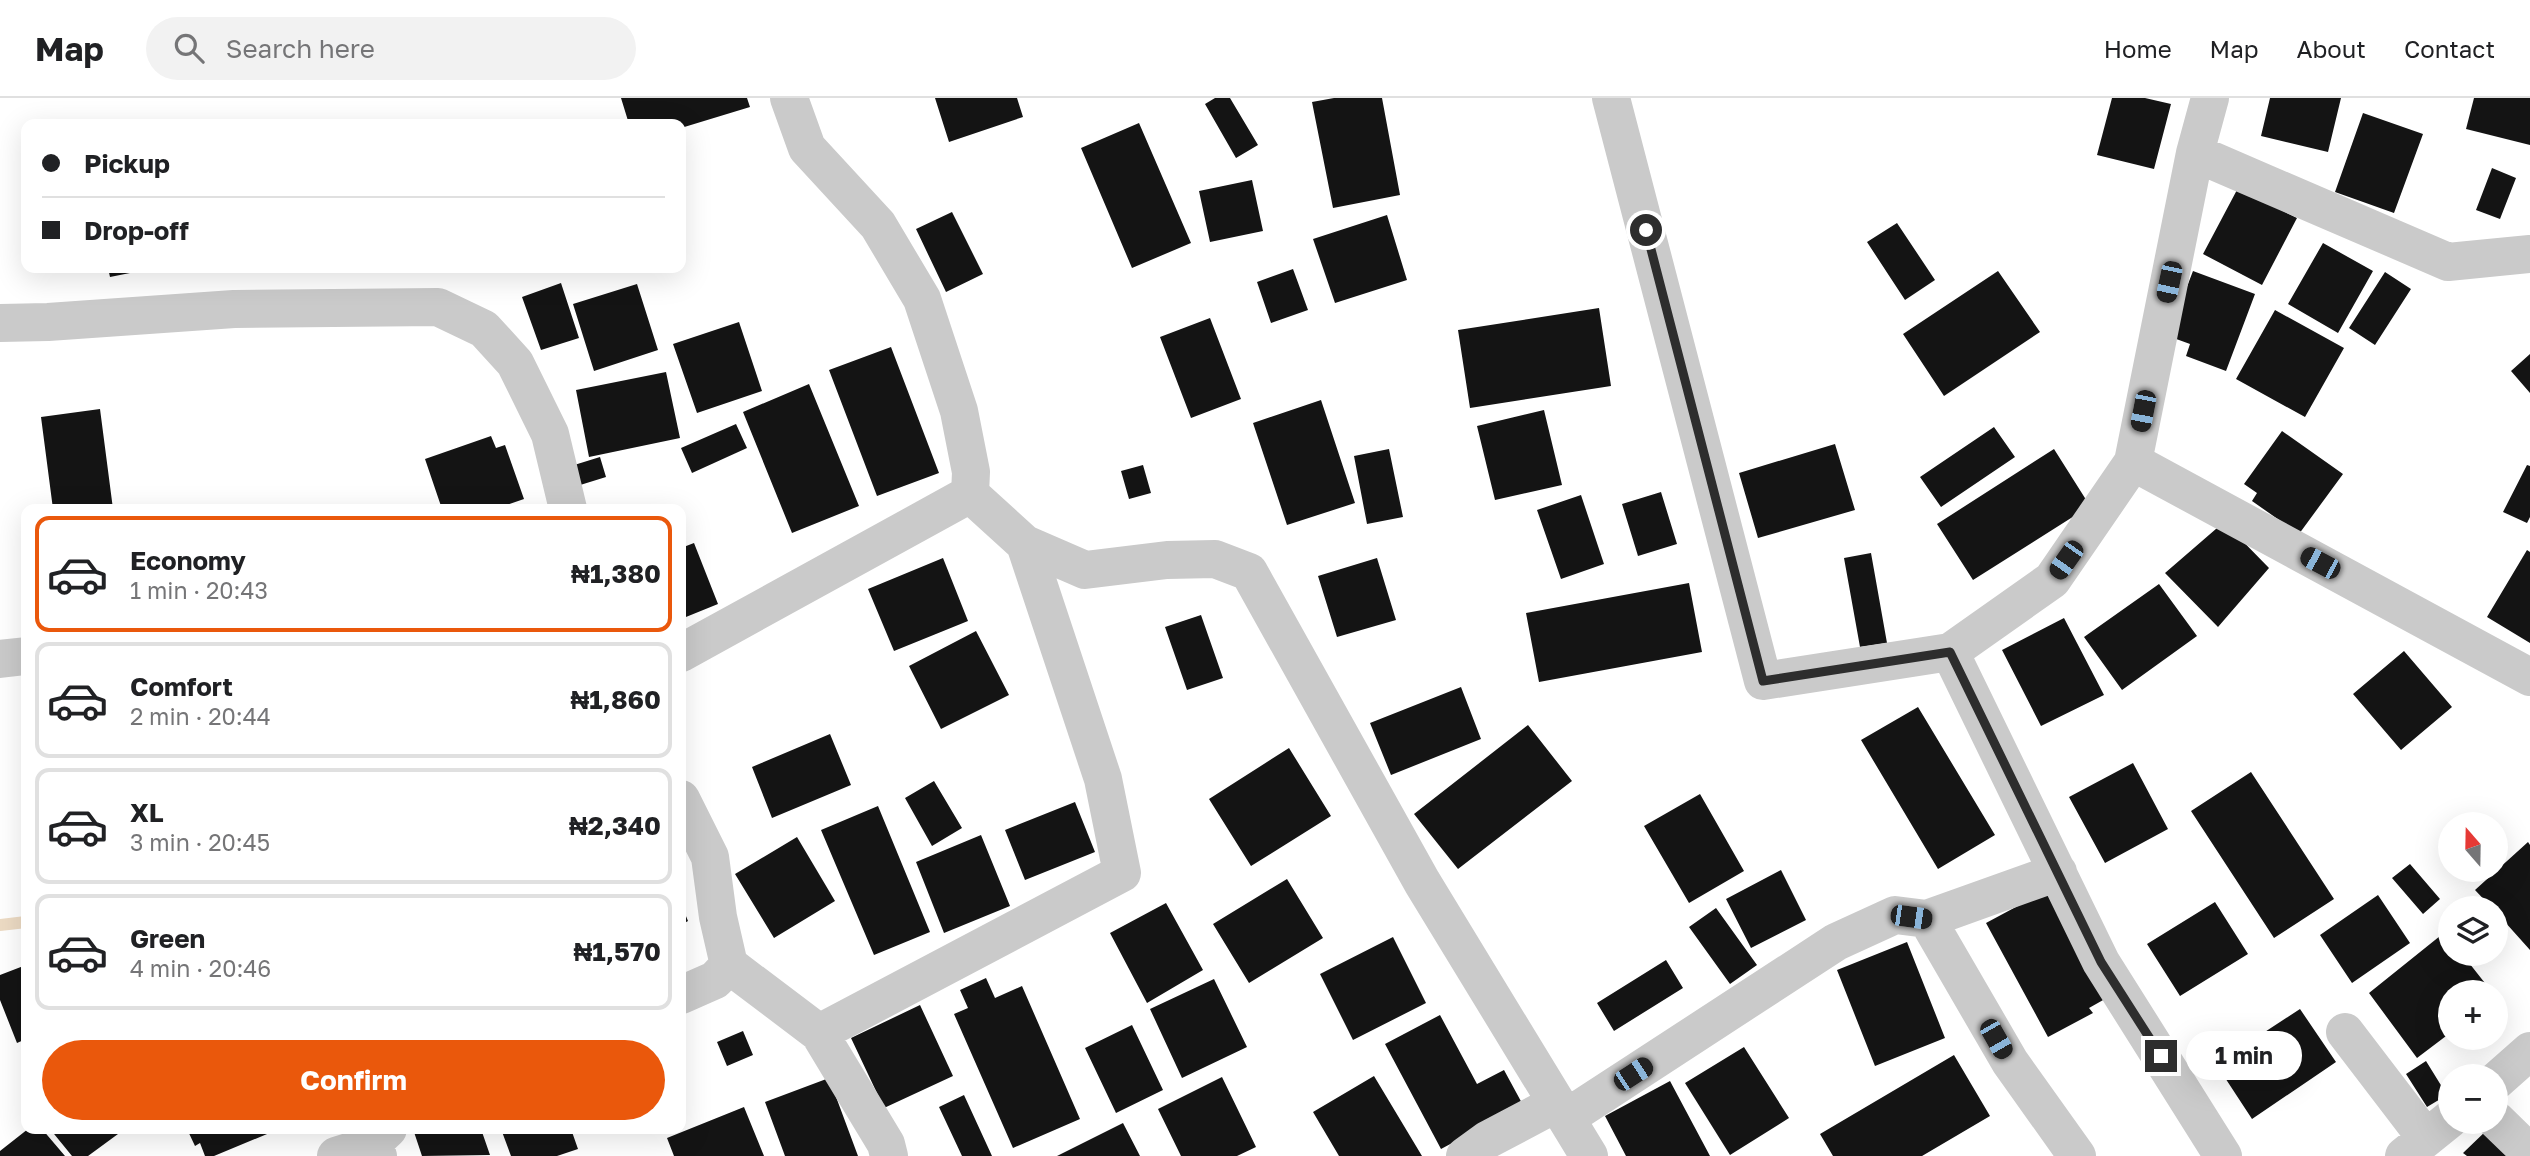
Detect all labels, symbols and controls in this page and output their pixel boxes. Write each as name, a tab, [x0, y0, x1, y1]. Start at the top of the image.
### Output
search box	[146, 17, 636, 80]
text: Map	[35, 29, 104, 68]
icon: search	[170, 29, 208, 67]
text: Search here	[226, 33, 375, 64]
text: Home	[2104, 34, 2172, 63]
text: Map	[2210, 34, 2259, 63]
text: About	[2297, 34, 2366, 63]
text: Contact	[2404, 34, 2495, 63]
text: Pickup	[84, 148, 170, 179]
route start	[1630, 214, 1662, 246]
text: Drop-off	[84, 215, 189, 246]
car	[2155, 259, 2184, 305]
car	[2129, 388, 2158, 434]
car	[2046, 537, 2087, 583]
icon: car	[46, 543, 109, 606]
car	[2297, 544, 2344, 582]
text: Economy	[130, 545, 246, 576]
text: ₦1,380	[571, 558, 661, 589]
text: 1 min · 20:43	[130, 576, 268, 604]
icon: car	[46, 669, 109, 732]
text: Comfort	[130, 671, 233, 702]
text: ₦1,860	[570, 684, 661, 715]
text: 2 min · 20:44	[130, 702, 271, 730]
icon: car	[46, 795, 109, 858]
text: XL	[130, 797, 164, 828]
text: ₦2,340	[569, 810, 661, 841]
north arrow	[2438, 812, 2508, 882]
map controls	[2438, 812, 2508, 1134]
text: 3 min · 20:45	[130, 828, 270, 856]
button: layers	[2438, 896, 2508, 966]
car	[1889, 904, 1934, 930]
icon: car	[46, 921, 109, 984]
text: Green	[130, 923, 205, 954]
text: ₦1,570	[574, 936, 661, 967]
text: 4 min · 20:46	[130, 954, 271, 982]
button: +	[2438, 980, 2508, 1050]
car	[1977, 1016, 2016, 1062]
callout: 1 min	[2186, 1032, 2301, 1080]
button: Confirm	[42, 1040, 665, 1120]
route end	[2145, 1040, 2177, 1072]
text: 1 min	[2215, 1041, 2273, 1069]
car	[1610, 1054, 1657, 1094]
button: −	[2438, 1064, 2508, 1134]

